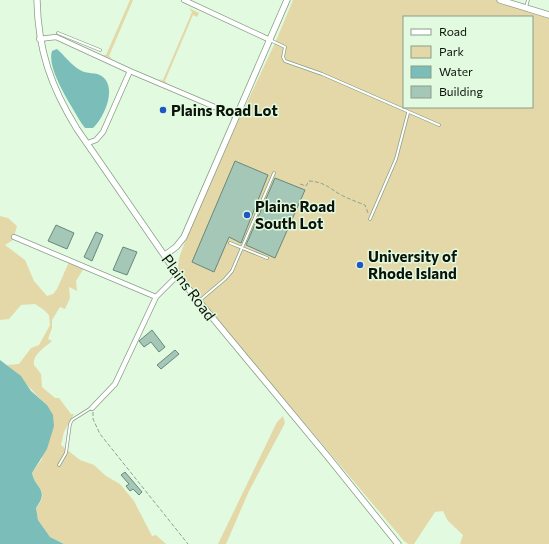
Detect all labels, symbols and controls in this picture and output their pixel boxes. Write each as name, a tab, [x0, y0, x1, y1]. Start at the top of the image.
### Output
legend	[403, 16, 533, 108]
text: Road	[439, 24, 467, 38]
text: Park	[439, 44, 465, 58]
text: Water	[439, 64, 473, 78]
text: Building	[439, 84, 483, 98]
place label: Plains Road Lot	[171, 101, 278, 119]
marker: Plains Road Lot	[158, 105, 168, 115]
place label: Plains Road South Lot	[255, 197, 335, 232]
marker: Plains Road South Lot	[242, 210, 252, 220]
place label: University of Rhode Island	[368, 247, 458, 282]
street label: Plains Road	[158, 250, 220, 324]
marker: University of Rhode Island	[355, 260, 365, 270]

